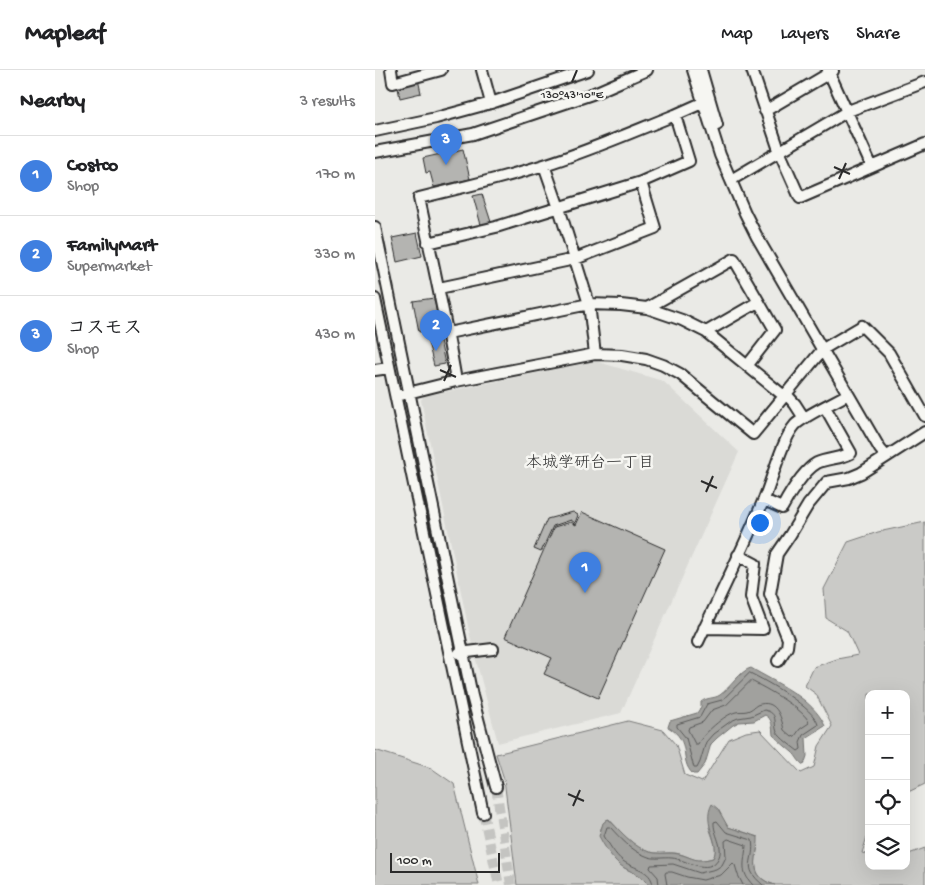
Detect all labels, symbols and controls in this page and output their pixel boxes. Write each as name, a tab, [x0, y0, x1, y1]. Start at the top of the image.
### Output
text: Mapleaf	[25, 20, 105, 49]
text: Map	[721, 24, 753, 45]
text: Layers	[781, 24, 828, 45]
text: Share	[856, 24, 900, 45]
text: 130°43'10"E	[540, 89, 604, 103]
text: Nearby	[20, 90, 85, 115]
text: 3 results	[300, 93, 355, 112]
pin: 3	[430, 124, 462, 165]
text: Costco	[67, 155, 118, 178]
text: 1	[33, 166, 39, 185]
text: 170 m	[316, 166, 355, 185]
text: Shop	[67, 178, 99, 197]
text: FamilyMart	[67, 235, 157, 258]
text: 2	[32, 246, 40, 265]
text: 330 m	[314, 246, 355, 265]
text: Supermarket	[67, 258, 152, 277]
pin: 2	[420, 310, 452, 351]
text: コスモス	[67, 318, 142, 341]
text: 3	[32, 326, 40, 345]
text: 430 m	[315, 326, 355, 345]
text: Shop	[67, 341, 99, 360]
district label: 本城学研台一丁目	[526, 453, 654, 474]
your location	[747, 510, 773, 536]
pin: 1	[569, 552, 601, 593]
map controls	[865, 690, 910, 870]
button: +	[865, 690, 910, 735]
button: −	[865, 735, 910, 780]
button: locate	[865, 780, 910, 825]
button: layers	[865, 825, 910, 870]
scale bar	[390, 850, 500, 873]
text: 100 m	[397, 853, 432, 870]

